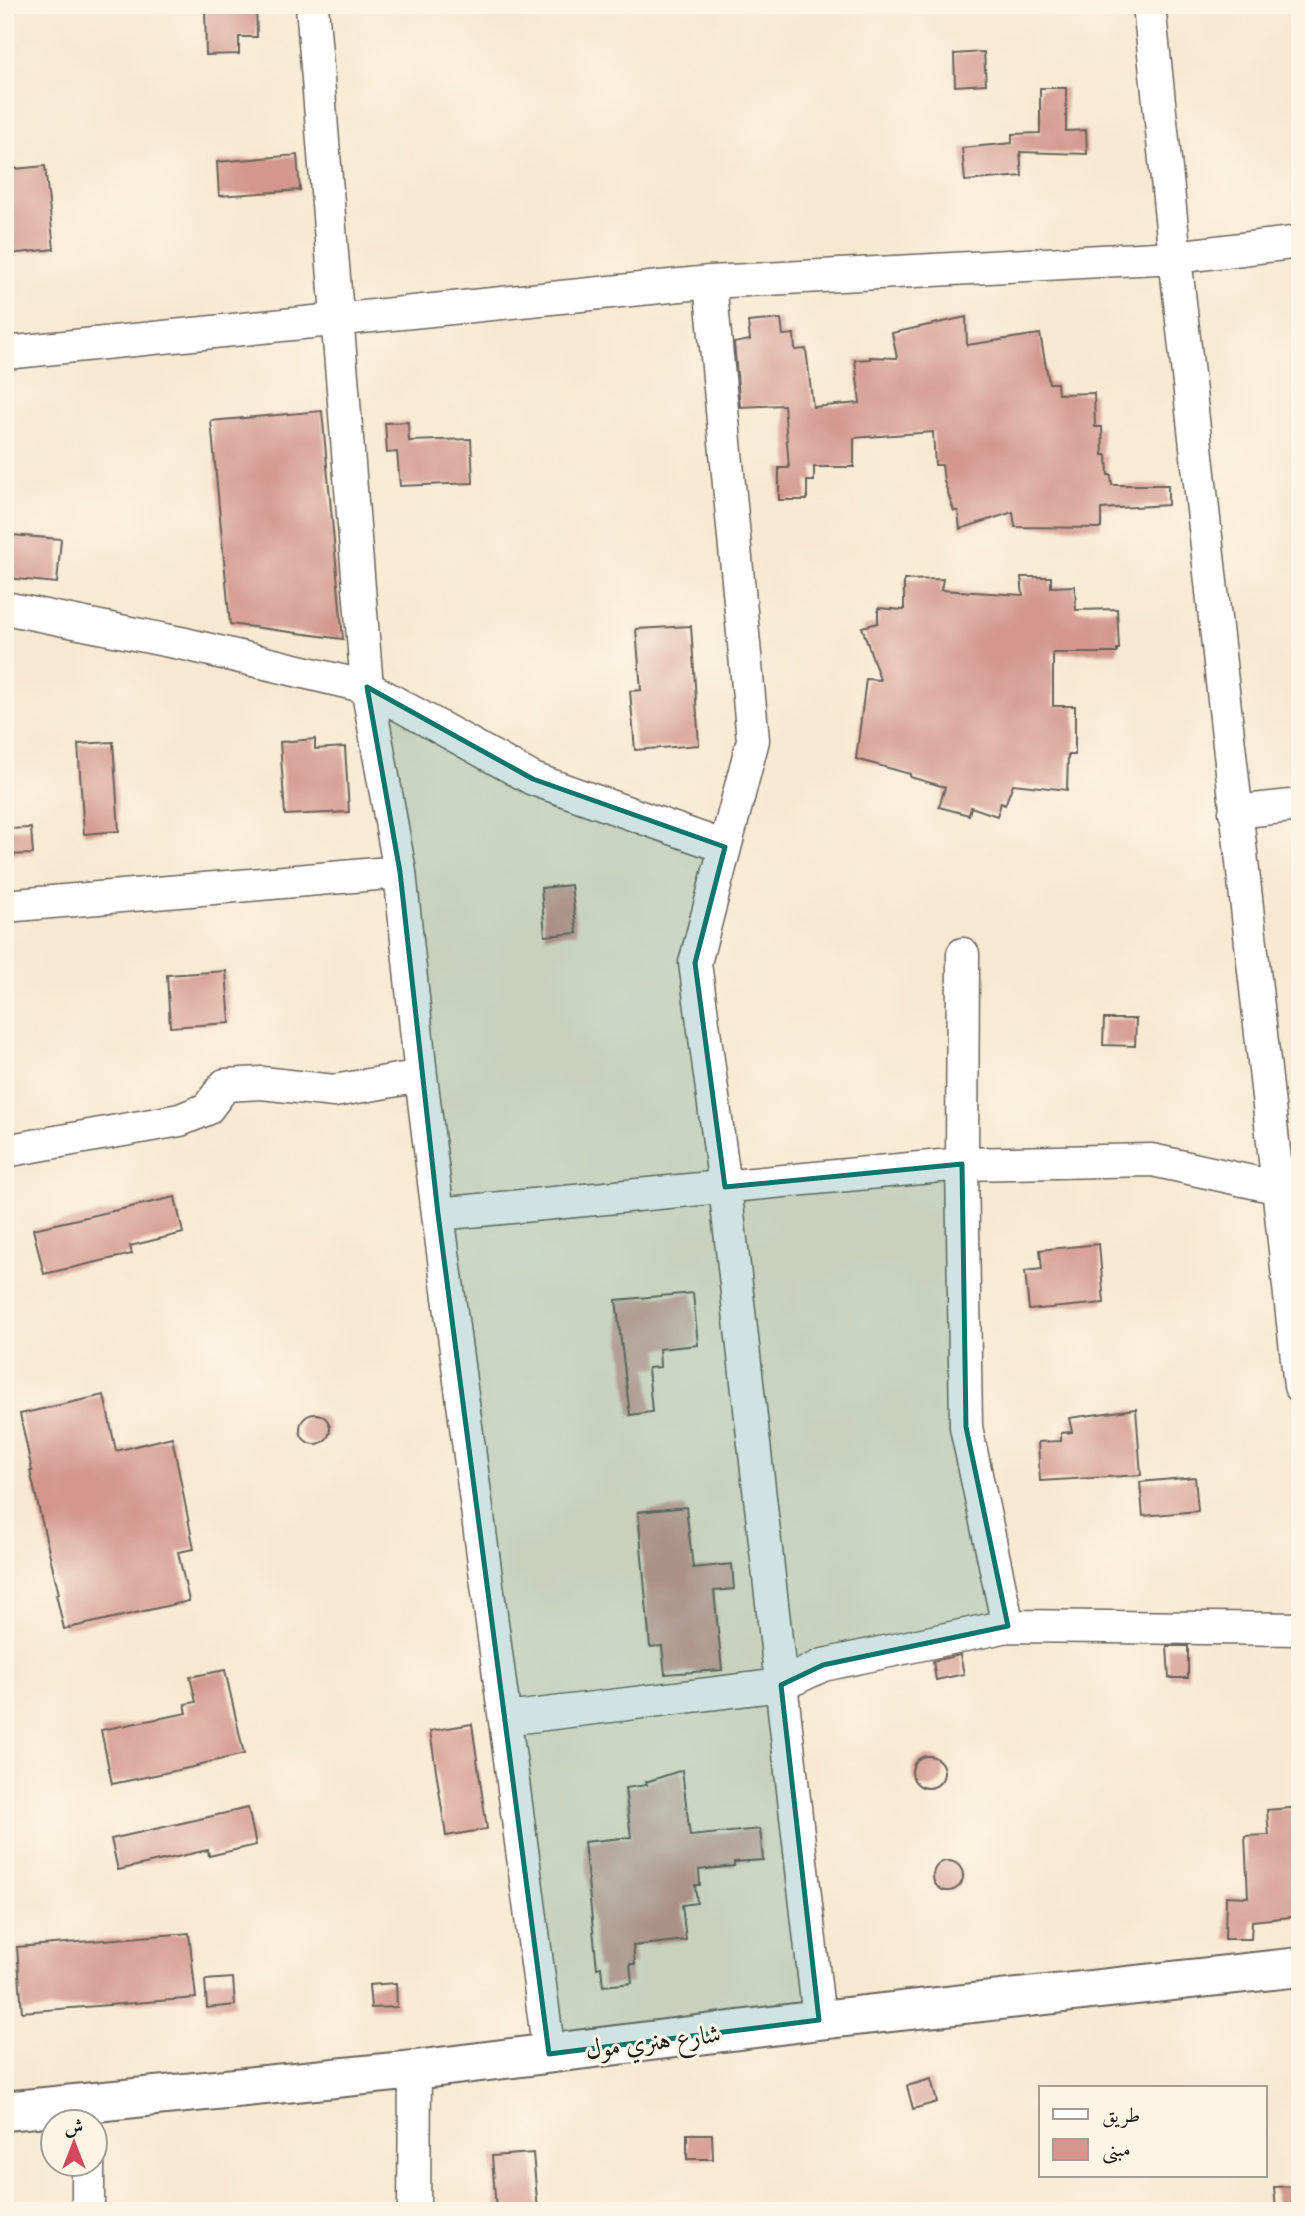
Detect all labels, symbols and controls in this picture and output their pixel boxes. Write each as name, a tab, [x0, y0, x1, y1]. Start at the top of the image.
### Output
street label: شارع هنري مول	[583, 2016, 723, 2071]
legend	[1039, 2086, 1266, 2178]
text: طريق	[1102, 2101, 1140, 2128]
north arrow	[38, 2108, 108, 2178]
text: ش	[65, 2114, 83, 2139]
text: مبنى	[1102, 2135, 1131, 2164]

